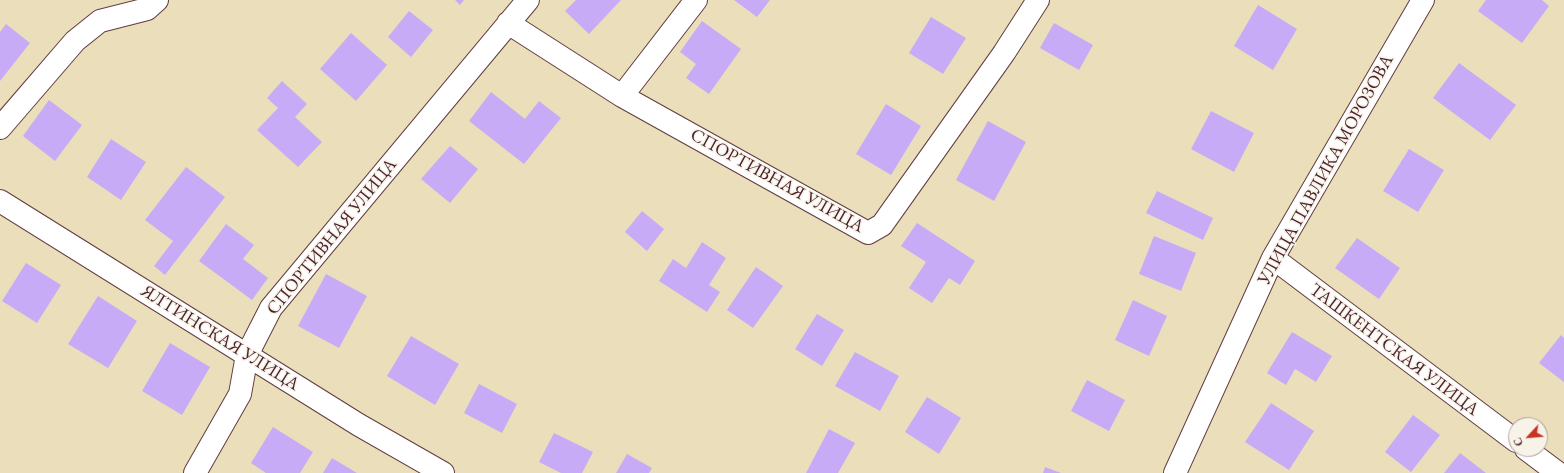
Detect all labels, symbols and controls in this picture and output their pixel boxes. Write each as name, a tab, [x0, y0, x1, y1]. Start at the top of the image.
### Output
street label: УЛИЦА ПАВЛИКА МОРОЗОВА	[1254, 51, 1398, 289]
street label: СПОРТИВНАЯ УЛИЦА	[686, 124, 868, 238]
street label: СПОРТИВНАЯ УЛИЦА	[262, 154, 402, 320]
street label: ТАШКЕНТСКАЯ УЛИЦА	[1305, 279, 1483, 421]
street label: ЯЛТИНСКАЯ УЛИЦА	[137, 280, 303, 396]
north arrow	[1508, 417, 1548, 457]
text: С	[1510, 435, 1526, 448]

